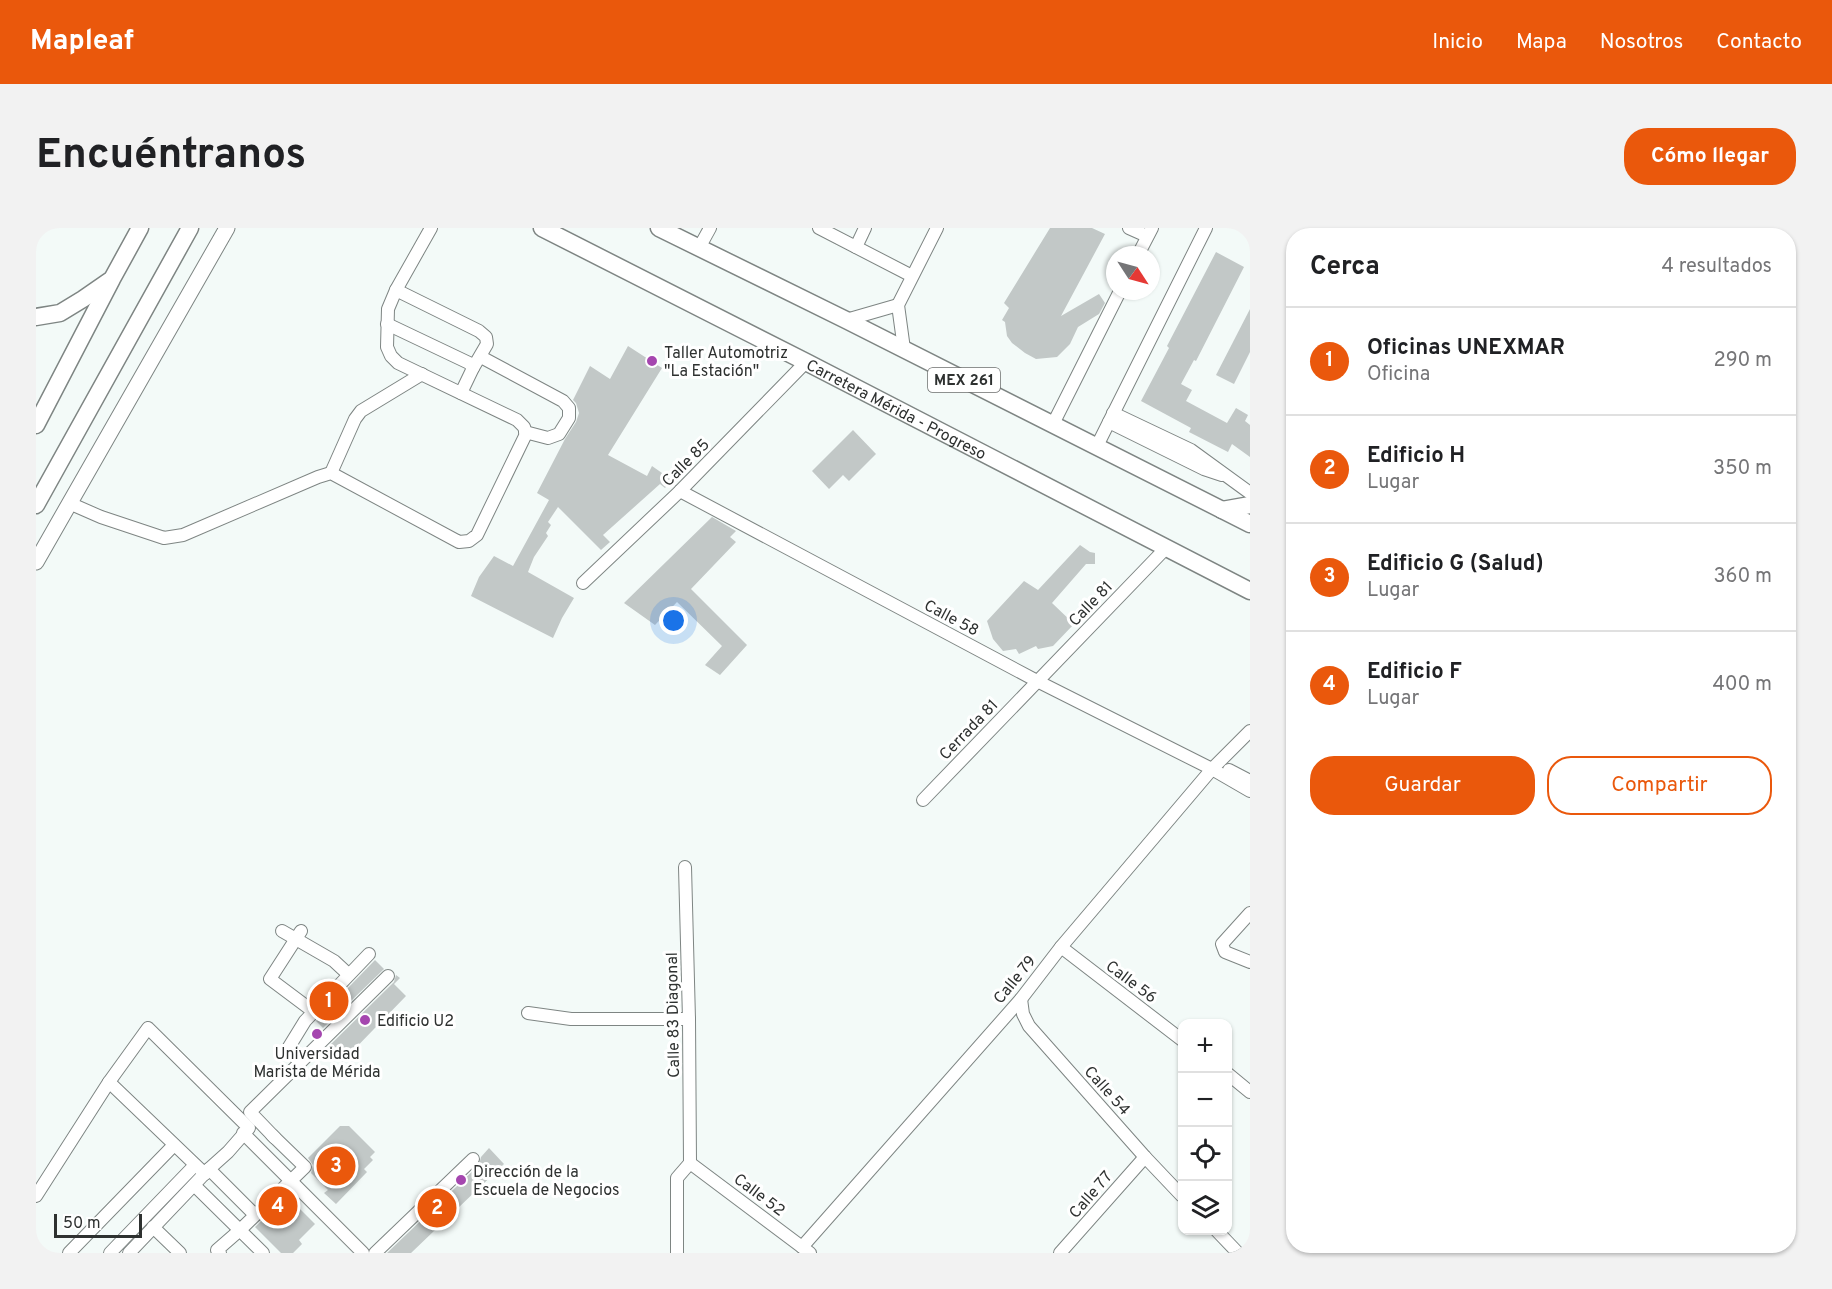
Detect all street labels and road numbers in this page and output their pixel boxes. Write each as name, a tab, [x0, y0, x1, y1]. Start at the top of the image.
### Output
street label: Carretera Mérida - Progreso	[802, 356, 989, 465]
road number: MEX 261	[928, 368, 1000, 392]
street label: Calle 85	[658, 435, 714, 491]
street label: Calle 81	[1065, 578, 1118, 631]
street label: Calle 58	[920, 596, 982, 641]
street label: Cerrada 81	[936, 696, 1003, 765]
street label: Calle 83 Diagonal	[663, 952, 685, 1078]
street label: Calle 79	[990, 952, 1041, 1009]
street label: Calle 56	[1101, 957, 1160, 1008]
street label: Calle 54	[1079, 1062, 1134, 1120]
street label: Calle 77	[1066, 1168, 1117, 1223]
street label: Calle 52	[729, 1170, 788, 1221]

